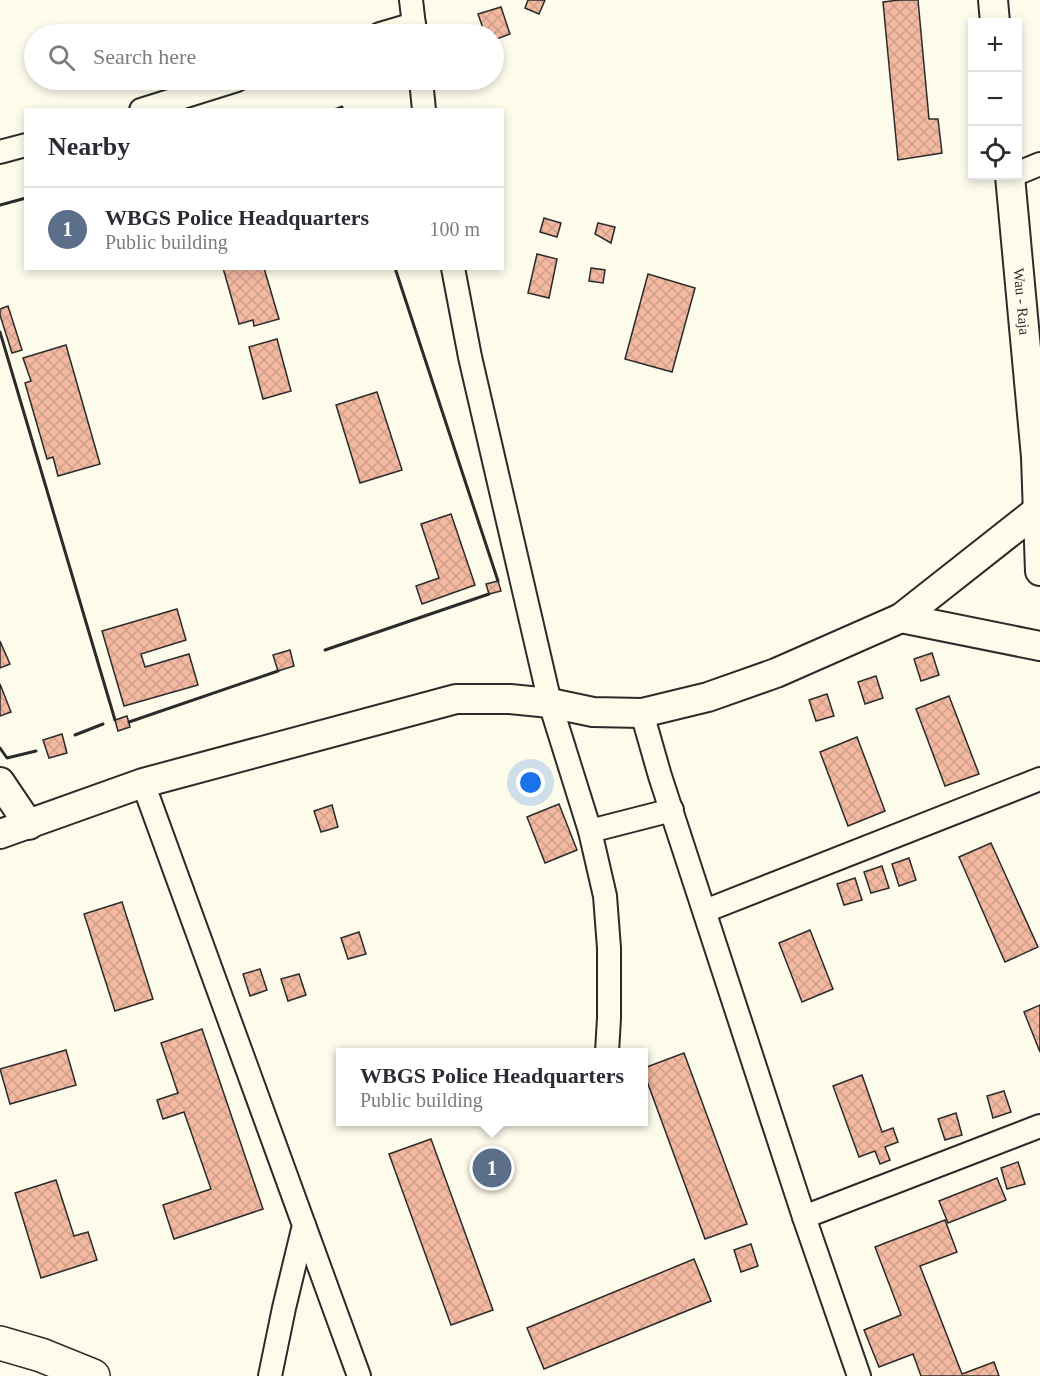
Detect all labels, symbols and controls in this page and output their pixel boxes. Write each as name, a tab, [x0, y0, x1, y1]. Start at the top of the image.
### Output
map controls	[968, 18, 1022, 180]
button: +	[968, 18, 1022, 72]
search box	[24, 24, 504, 90]
icon: search	[45, 41, 78, 74]
text: Search here	[93, 44, 196, 69]
button: −	[968, 72, 1022, 126]
button: locate	[968, 126, 1022, 180]
text: Nearby	[48, 132, 130, 161]
text: WBGS Police Headquarters	[105, 205, 369, 230]
text: 1	[63, 218, 73, 240]
text: 100 m	[429, 218, 480, 240]
text: Public building	[105, 231, 228, 253]
street label: Wau - Raja	[1011, 267, 1033, 336]
your location	[516, 768, 545, 797]
popup	[336, 1048, 648, 1126]
text: WBGS Police Headquarters	[360, 1063, 624, 1088]
text: Public building	[360, 1089, 483, 1111]
pin: 1	[472, 1146, 512, 1190]

